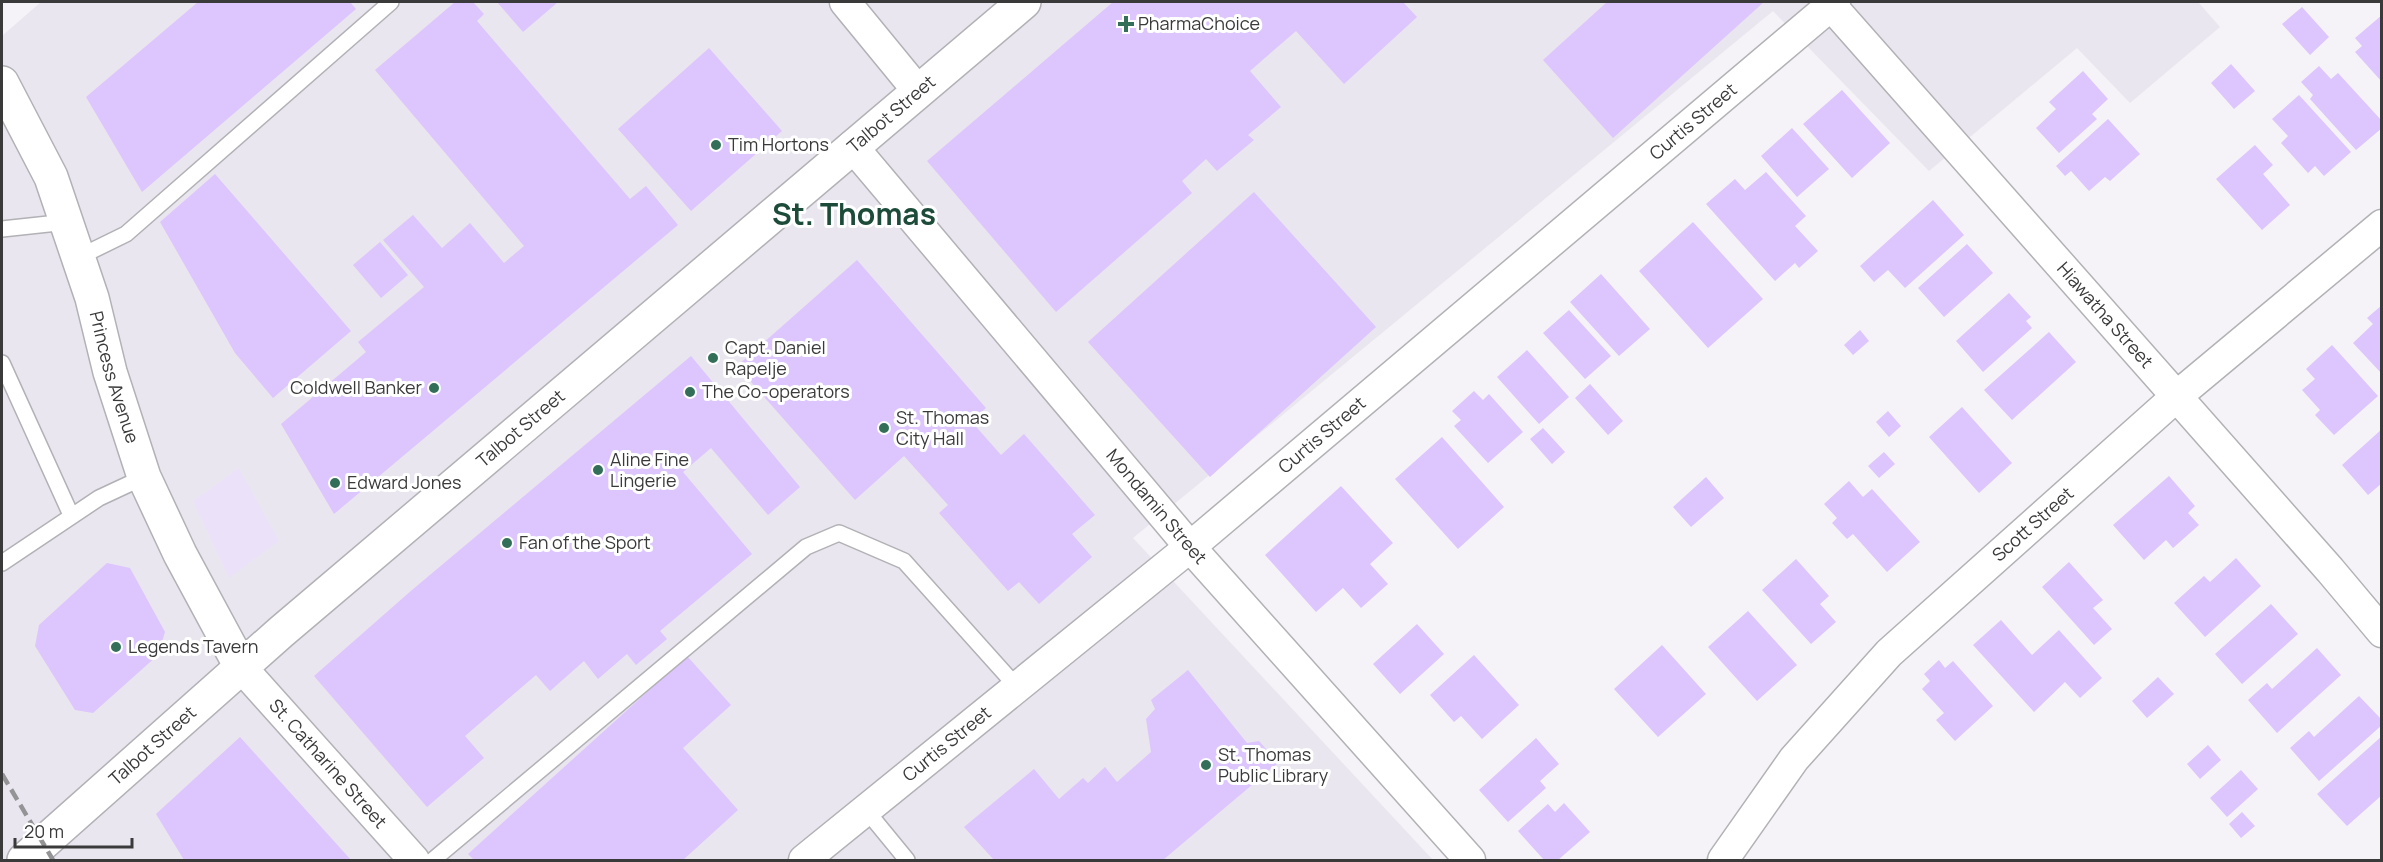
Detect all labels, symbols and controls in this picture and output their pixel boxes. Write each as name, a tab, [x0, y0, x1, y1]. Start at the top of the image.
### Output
place label: PharmaChoice	[1138, 11, 1260, 35]
marker: PharmaChoice	[1119, 17, 1133, 31]
street label: Talbot Street	[842, 69, 940, 158]
street label: Curtis Street	[1644, 77, 1742, 165]
place label: Tim Hortons	[728, 132, 829, 156]
marker: Tim Hortons	[709, 138, 723, 152]
district label: St. Thomas	[772, 193, 936, 234]
street label: Hiawatha Street	[2052, 256, 2159, 373]
street label: Princess Avenue	[85, 308, 145, 446]
place label: Capt. Daniel Rapelje	[725, 335, 826, 380]
marker: Capt. Daniel Rapelje	[706, 351, 720, 365]
place label: Coldwell Banker	[290, 375, 422, 399]
place label: The Co-operators	[702, 379, 850, 403]
marker: Coldwell Banker	[427, 381, 441, 395]
street label: Talbot Street	[471, 384, 569, 472]
marker: The Co-operators	[683, 385, 697, 399]
street label: Curtis Street	[1273, 391, 1370, 478]
place label: St. Thomas City Hall	[896, 405, 989, 450]
marker: St. Thomas City Hall	[877, 421, 891, 435]
street label: Mondamin Street	[1101, 444, 1213, 569]
place label: Aline Fine Lingerie	[610, 447, 689, 492]
marker: Aline Fine Lingerie	[591, 463, 605, 477]
place label: Edward Jones	[347, 470, 461, 494]
marker: Edward Jones	[328, 476, 342, 490]
street label: Scott Street	[1987, 481, 2078, 566]
place label: Fan of the Sport	[519, 530, 651, 554]
marker: Fan of the Sport	[500, 536, 514, 550]
place label: Legends Tavern	[128, 634, 259, 658]
marker: Legends Tavern	[109, 640, 123, 654]
street label: St. Catharine Street	[264, 693, 393, 833]
street label: Talbot Street	[103, 700, 201, 790]
street label: Curtis Street	[897, 700, 996, 787]
place label: St. Thomas Public Library	[1218, 742, 1329, 787]
marker: St. Thomas Public Library	[1199, 758, 1213, 772]
scale bar	[15, 811, 132, 849]
text: 20 m	[24, 819, 64, 843]

